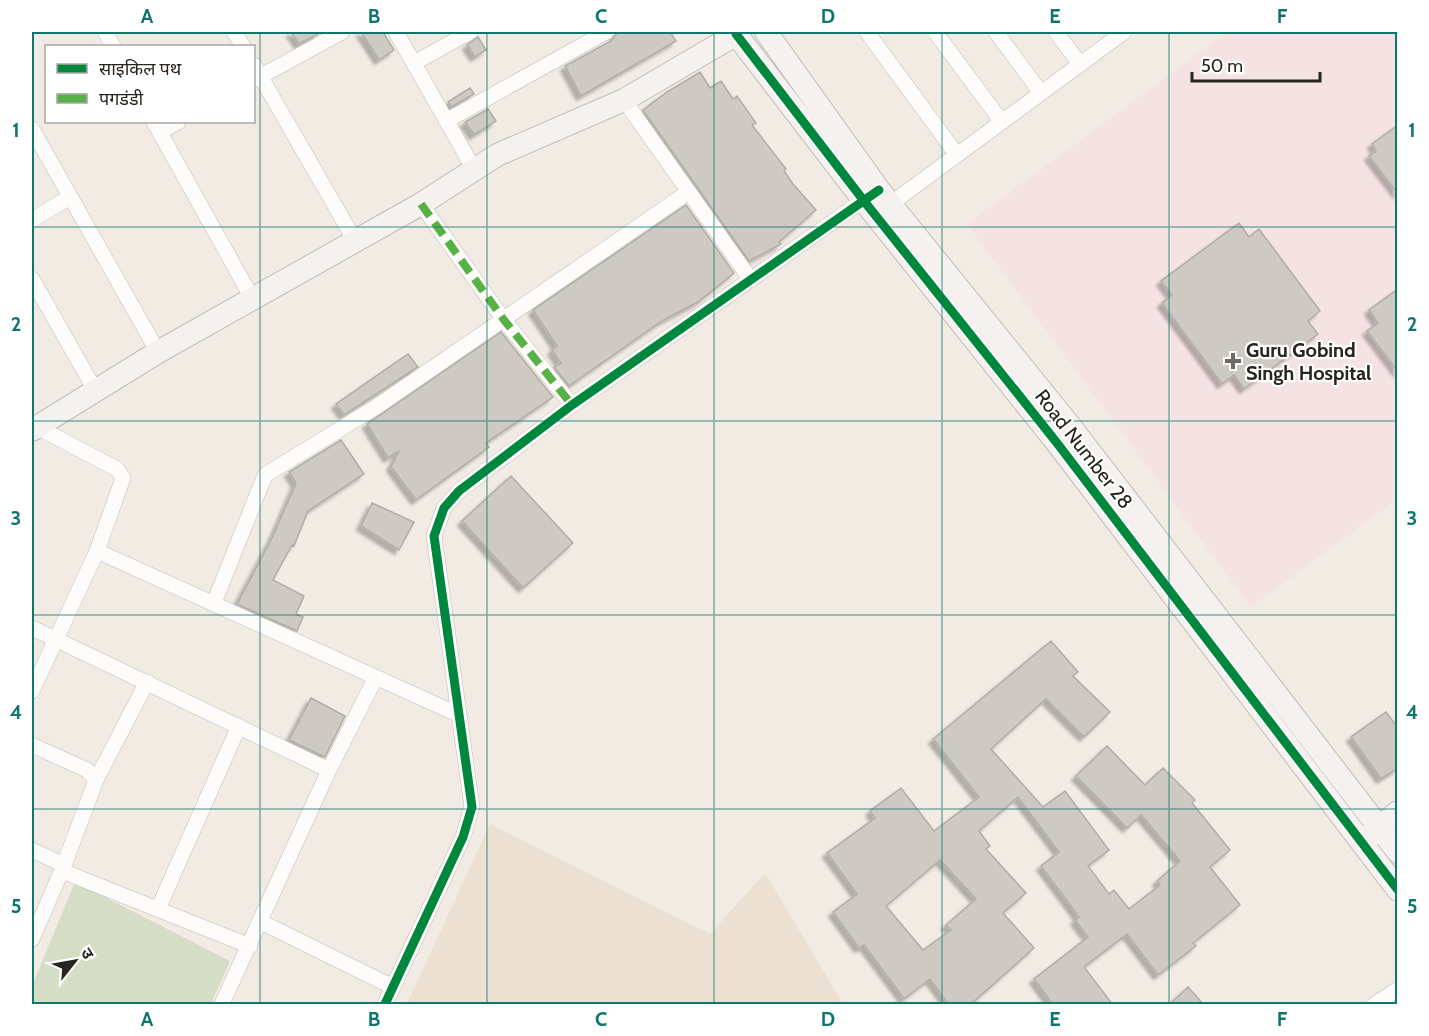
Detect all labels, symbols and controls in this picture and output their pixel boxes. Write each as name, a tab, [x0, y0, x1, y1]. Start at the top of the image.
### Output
text: A	[141, 4, 154, 28]
text: B	[368, 4, 380, 28]
text: C	[595, 4, 607, 28]
text: D	[821, 4, 835, 28]
text: E	[1049, 4, 1061, 28]
text: F	[1277, 4, 1288, 28]
legend	[45, 45, 255, 123]
scale bar	[1192, 45, 1320, 83]
text: 50 m	[1201, 55, 1243, 77]
text: साइकिल पथ	[99, 58, 182, 80]
text: पगडंडी	[99, 88, 144, 110]
text: 1	[12, 118, 20, 142]
text: 1	[1408, 118, 1416, 142]
text: 2	[11, 312, 21, 336]
text: 2	[1407, 312, 1417, 336]
place label: Guru Gobind Singh Hospital	[1246, 338, 1371, 385]
marker: Guru Gobind Singh Hospital	[1224, 352, 1242, 370]
street label: Road Number 28	[1030, 385, 1138, 513]
text: 3	[11, 506, 21, 530]
text: 3	[1407, 506, 1417, 530]
text: 4	[10, 700, 22, 724]
text: 4	[1406, 700, 1418, 724]
text: 5	[11, 894, 21, 918]
text: 5	[1407, 894, 1417, 918]
north arrow	[45, 931, 105, 991]
text: उ	[77, 945, 98, 963]
text: A	[141, 1007, 154, 1031]
text: B	[368, 1007, 380, 1031]
text: C	[595, 1007, 607, 1031]
text: D	[821, 1007, 835, 1031]
text: E	[1049, 1007, 1061, 1031]
text: F	[1277, 1007, 1288, 1031]

